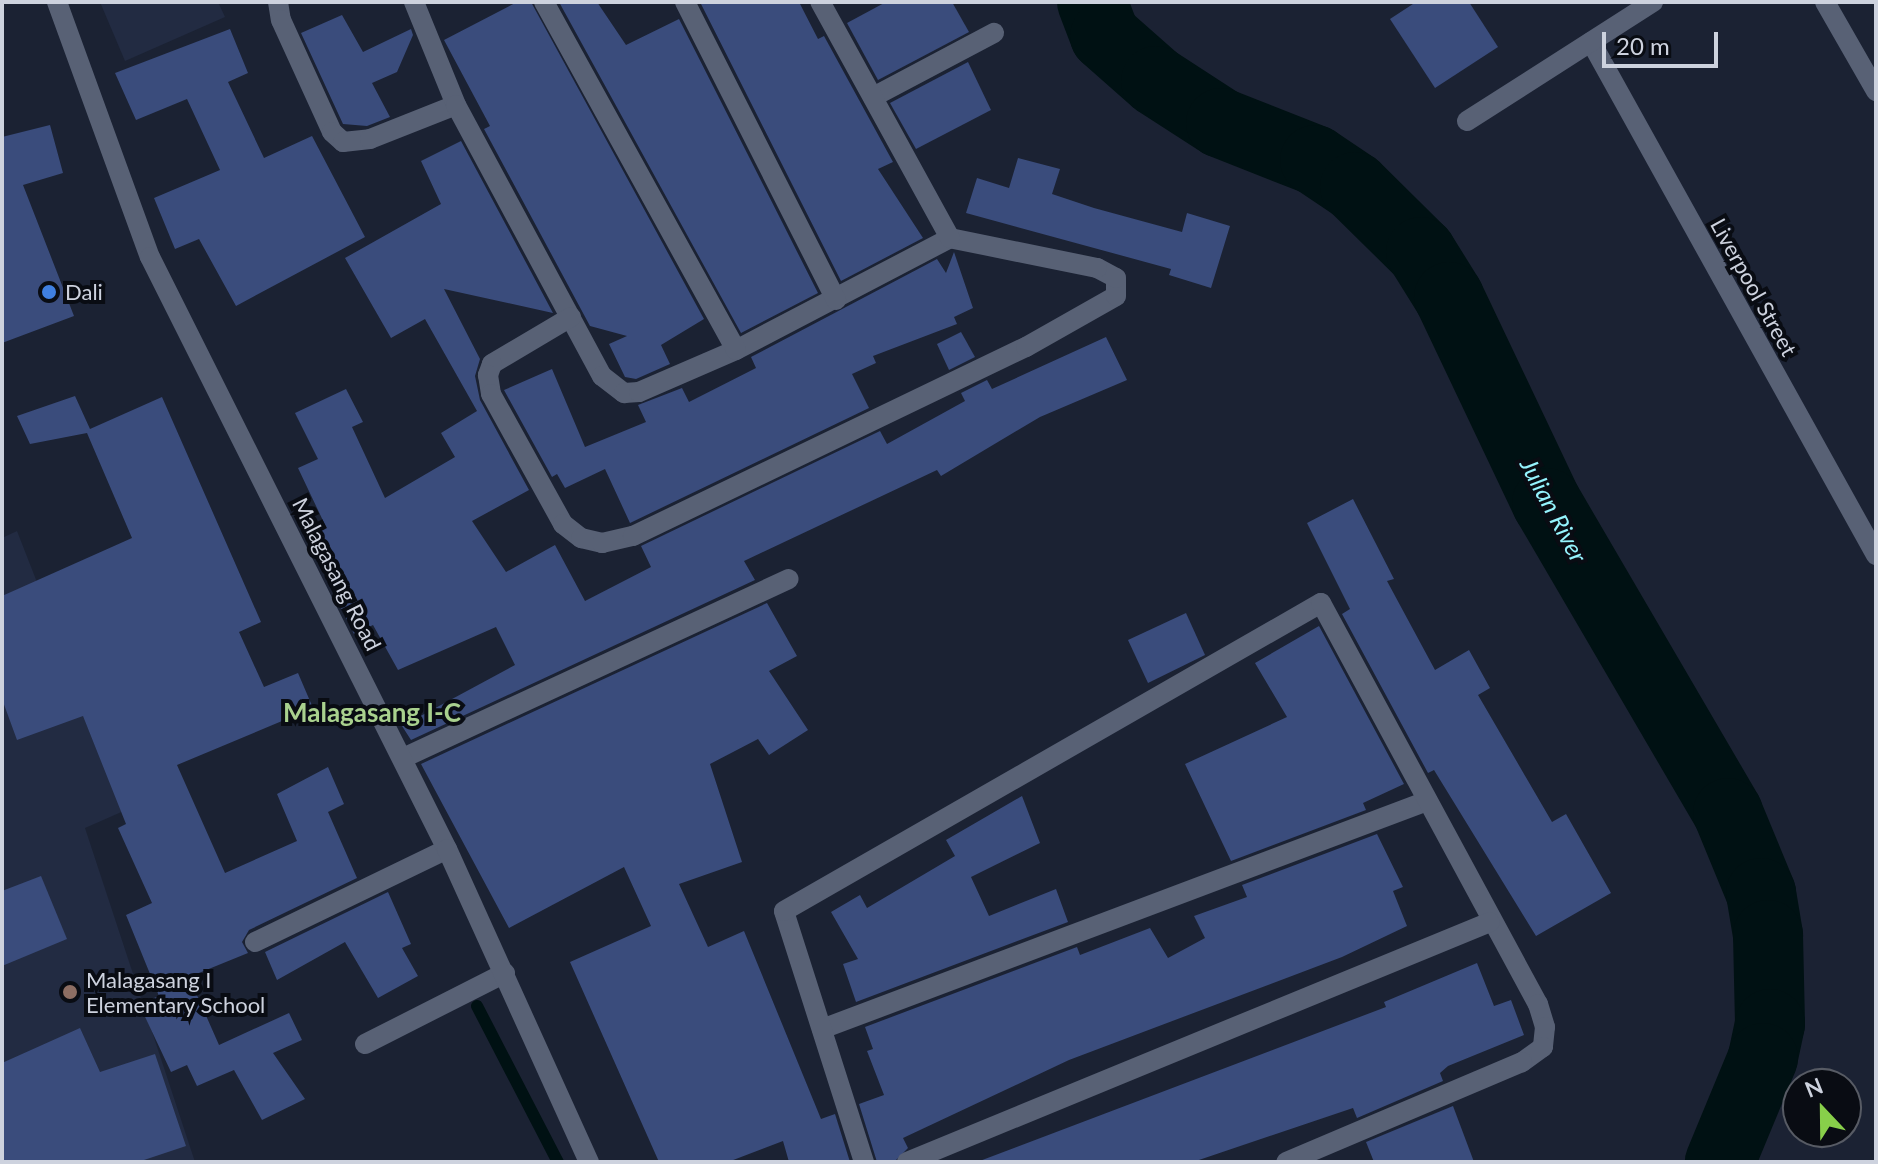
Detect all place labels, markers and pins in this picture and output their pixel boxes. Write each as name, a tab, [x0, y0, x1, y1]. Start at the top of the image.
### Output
place label: Dali	[65, 279, 103, 305]
marker: Dali	[40, 283, 58, 301]
place label: Malagasang I Elementary School	[86, 966, 266, 1018]
marker: Malagasang I Elementary School	[61, 983, 79, 1001]

